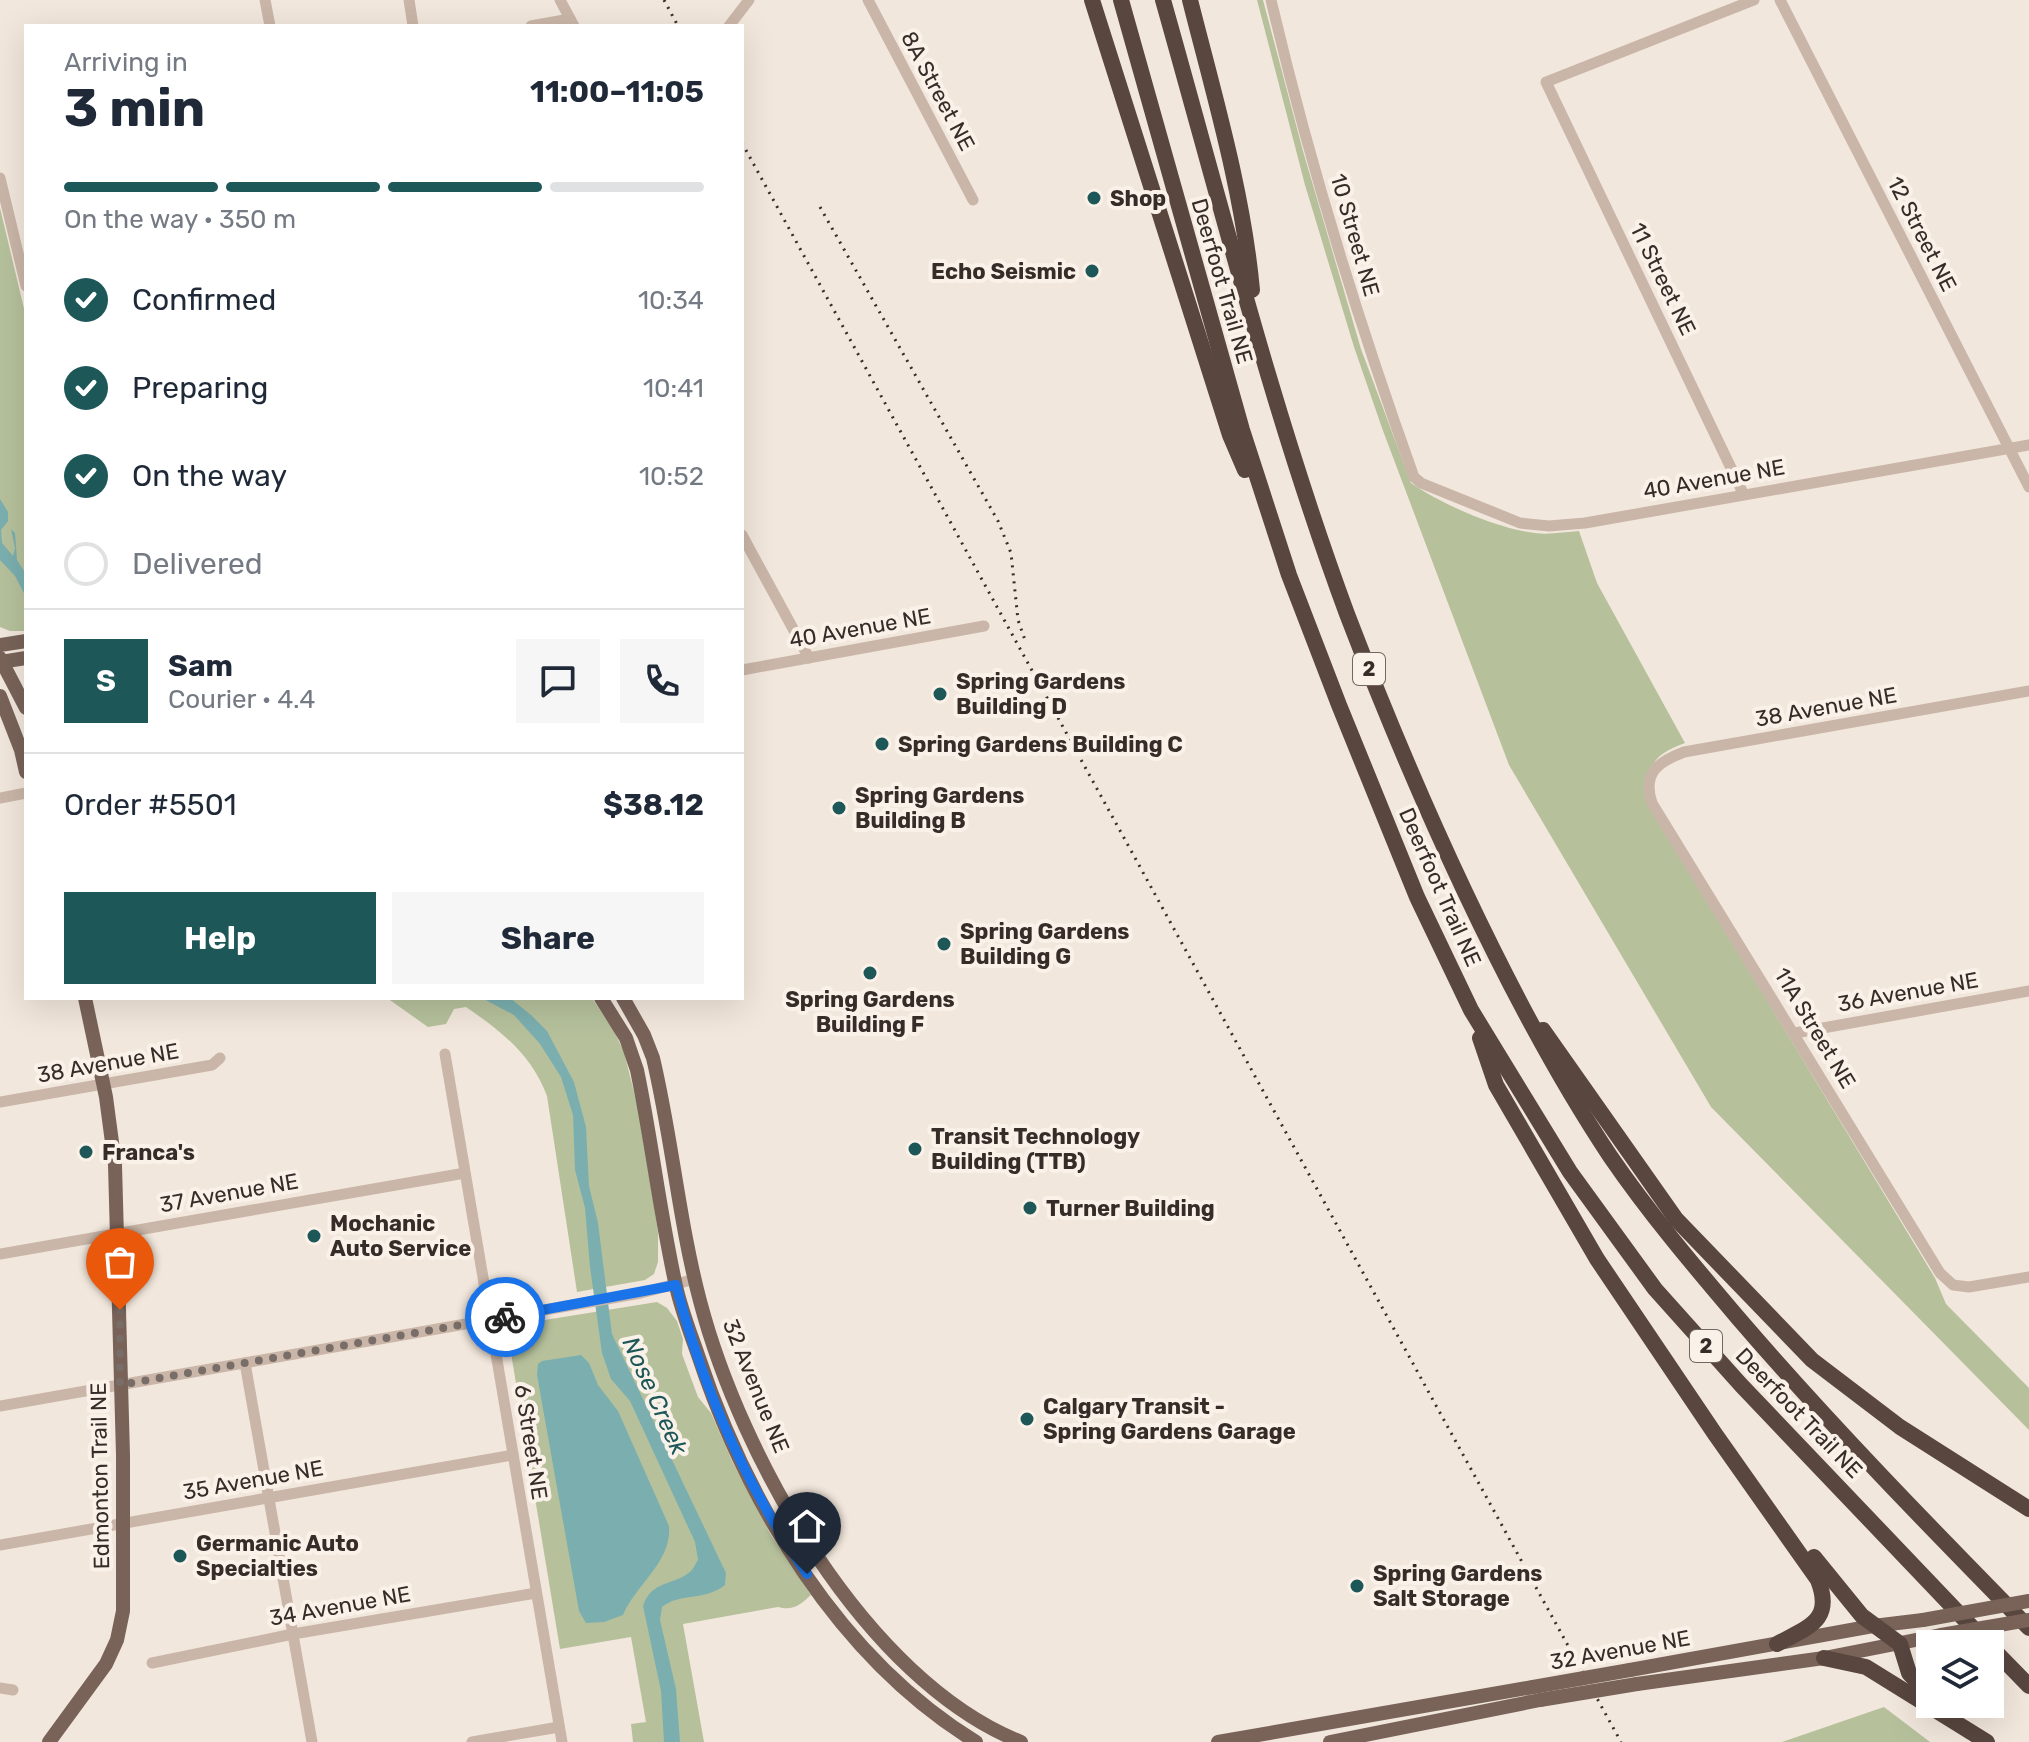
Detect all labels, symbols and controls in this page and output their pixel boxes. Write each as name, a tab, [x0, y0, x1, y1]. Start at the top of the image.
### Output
street label: 8A Street NE	[895, 27, 981, 155]
text: Arriving in	[64, 47, 188, 78]
text: 11:00–11:05	[530, 74, 704, 110]
text: 3 min	[64, 77, 205, 139]
street label: 10 Street NE	[1325, 171, 1385, 299]
street label: 12 Street NE	[1882, 172, 1962, 296]
place label: Shop	[1110, 185, 1166, 212]
marker: Shop	[1085, 189, 1103, 207]
street label: Deerfoot Trail NE	[1185, 195, 1259, 367]
text: On the way · 350 m	[64, 204, 296, 235]
street label: 11 Street NE	[1624, 218, 1702, 340]
place label: Echo Seismic	[931, 258, 1076, 285]
marker: Echo Seismic	[1083, 262, 1101, 280]
icon: check	[64, 278, 108, 322]
text: Confirmed	[132, 282, 276, 318]
text: 10:34	[638, 285, 704, 316]
icon: check	[64, 366, 108, 410]
text: Preparing	[132, 370, 268, 406]
text: 10:41	[643, 373, 704, 404]
street label: 40 Avenue NE	[1641, 453, 1787, 505]
icon: check	[64, 454, 108, 498]
text: On the way	[132, 458, 287, 494]
text: 10:52	[639, 461, 704, 492]
text: Delivered	[132, 546, 263, 582]
street label: 40 Avenue NE	[787, 602, 933, 654]
button: chat	[516, 639, 600, 723]
button: phone	[620, 639, 704, 723]
text: Sam	[168, 648, 233, 684]
road number: 2	[1353, 653, 1385, 685]
text: S	[96, 663, 116, 699]
place label: Spring Gardens Building D	[956, 668, 1126, 720]
street label: 38 Avenue NE	[1753, 681, 1899, 733]
text: Courier · 4.4	[168, 684, 315, 715]
marker: Spring Gardens Building D	[931, 685, 949, 703]
place label: Spring Gardens Building C	[898, 731, 1183, 758]
marker: Spring Gardens Building C	[873, 735, 891, 753]
place label: Spring Gardens Building B	[855, 782, 1025, 834]
text: Order #5501	[64, 787, 237, 823]
text: $38.12	[603, 787, 704, 823]
marker: Spring Gardens Building B	[830, 799, 848, 817]
street label: Deerfoot Trail NE	[1393, 803, 1487, 971]
button: Help	[64, 892, 376, 984]
button: Share	[392, 892, 704, 984]
place label: Spring Gardens Building G	[960, 918, 1130, 970]
marker: Spring Gardens Building G	[935, 935, 953, 953]
street label: 11A Street NE	[1768, 963, 1862, 1093]
marker: Spring Gardens Building F	[861, 964, 879, 982]
street label: 36 Avenue NE	[1836, 966, 1980, 1018]
place label: Spring Gardens Building F	[785, 986, 955, 1038]
street label: 38 Avenue NE	[35, 1037, 181, 1089]
place label: Transit Technology Building (TTB)	[931, 1123, 1140, 1175]
place label: Franca's	[102, 1139, 195, 1166]
marker: Transit Technology Building (TTB)	[906, 1140, 924, 1158]
marker: Franca's	[77, 1143, 95, 1161]
street label: 37 Avenue NE	[158, 1168, 300, 1218]
place label: Turner Building	[1046, 1195, 1215, 1222]
marker: Turner Building	[1021, 1199, 1039, 1217]
place label: Mochanic Auto Service	[330, 1210, 471, 1262]
marker: Mochanic Auto Service	[305, 1227, 323, 1245]
pin	[86, 1228, 154, 1310]
icon: bag	[98, 1240, 142, 1284]
courier	[465, 1277, 545, 1357]
icon: bike	[483, 1295, 527, 1339]
street label: 32 Avenue NE	[717, 1315, 795, 1457]
road number: 2	[1690, 1330, 1722, 1362]
water label: Nose Creek	[617, 1333, 694, 1460]
street label: Deerfoot Trail NE	[1730, 1342, 1868, 1484]
street label: Edmonton Trail NE	[85, 1382, 115, 1570]
street label: 6 Street NE	[509, 1382, 553, 1502]
place label: Calgary Transit - Spring Gardens Garage	[1043, 1393, 1296, 1445]
marker: Calgary Transit - Spring Gardens Garage	[1018, 1410, 1036, 1428]
street label: 35 Avenue NE	[181, 1454, 325, 1506]
pin	[773, 1492, 841, 1574]
icon: home	[785, 1504, 829, 1548]
place label: Germanic Auto Specialties	[196, 1530, 359, 1582]
marker: Germanic Auto Specialties	[171, 1547, 189, 1565]
place label: Spring Gardens Salt Storage	[1373, 1560, 1543, 1612]
marker: Spring Gardens Salt Storage	[1348, 1577, 1366, 1595]
street label: 34 Avenue NE	[267, 1580, 413, 1632]
street label: 32 Avenue NE	[1548, 1624, 1692, 1676]
map controls	[1916, 1630, 2004, 1718]
button: layers	[1916, 1630, 2004, 1718]

